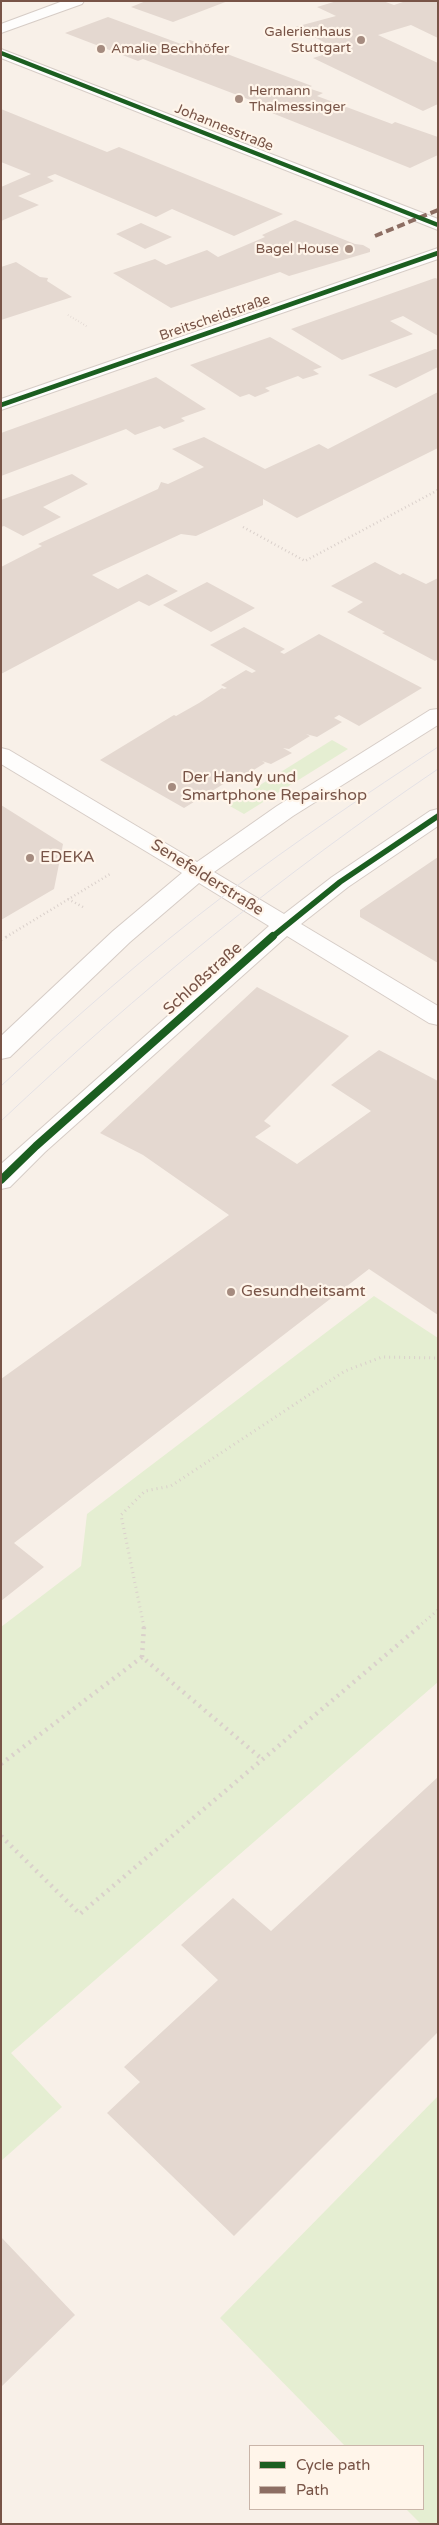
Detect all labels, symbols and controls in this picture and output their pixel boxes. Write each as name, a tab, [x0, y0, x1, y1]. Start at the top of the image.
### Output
place label: Galerienhaus Stuttgart	[264, 24, 351, 56]
marker: Galerienhaus Stuttgart	[355, 34, 367, 46]
place label: Amalie Bechhöfer	[111, 41, 229, 57]
marker: Amalie Bechhöfer	[95, 43, 107, 55]
place label: Hermann Thalmessinger	[249, 83, 346, 115]
marker: Hermann Thalmessinger	[233, 93, 245, 105]
street label: Johannesstraße	[172, 101, 276, 155]
place label: Bagel House	[255, 241, 339, 257]
marker: Bagel House	[343, 243, 355, 255]
street label: Breitscheidstraße	[157, 291, 273, 345]
place label: Der Handy und Smartphone Repairshop	[182, 768, 367, 806]
marker: Der Handy und Smartphone Repairshop	[166, 781, 178, 793]
street label: Senefelderstraße	[147, 836, 267, 920]
place label: EDEKA	[40, 848, 95, 868]
marker: EDEKA	[24, 852, 36, 864]
street label: Schloßstraße	[160, 939, 246, 1019]
place label: Gesundheitsamt	[241, 1282, 366, 1302]
marker: Gesundheitsamt	[225, 1286, 237, 1298]
legend	[249, 2445, 424, 2510]
text: Cycle path	[296, 2456, 370, 2474]
text: Path	[296, 2481, 329, 2499]

